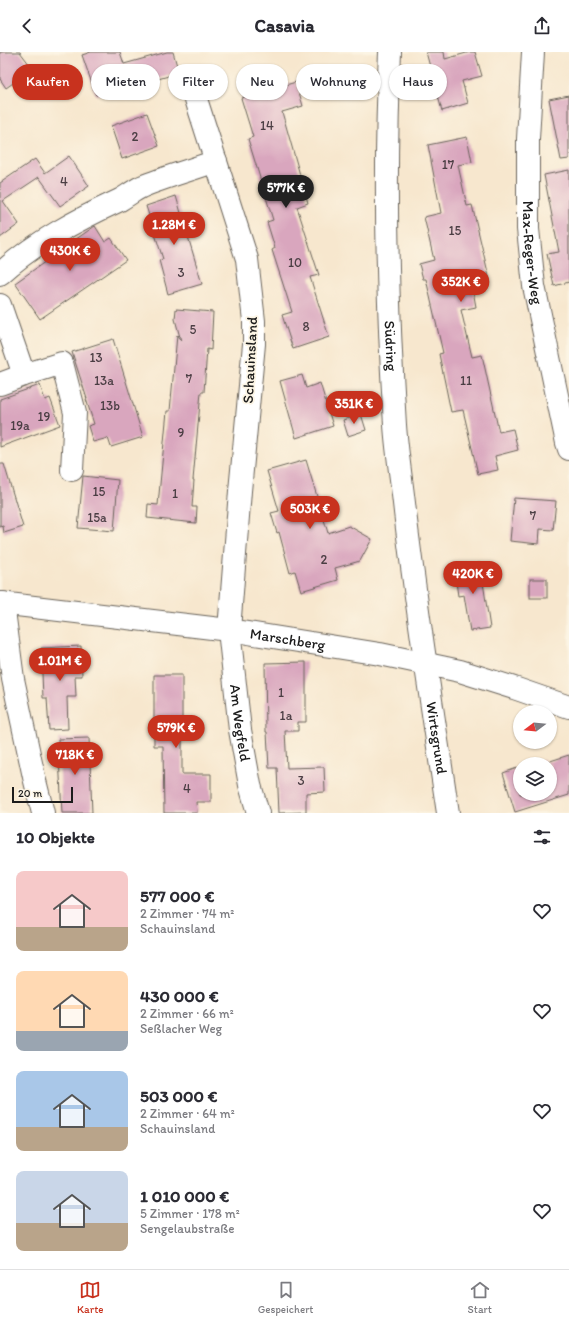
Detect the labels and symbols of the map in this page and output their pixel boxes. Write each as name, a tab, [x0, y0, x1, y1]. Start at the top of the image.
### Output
house number: 14	[260, 118, 274, 133]
house number: 2	[132, 129, 139, 144]
house number: 17	[442, 157, 455, 172]
house number: 4	[60, 174, 68, 189]
pin: 577K €	[253, 175, 319, 209]
street label: Max-Reger-Weg	[519, 201, 547, 306]
pin: 1.28M €	[137, 212, 211, 246]
house number: 15	[449, 223, 462, 238]
pin: 430K €	[37, 238, 103, 272]
house number: 10	[288, 255, 302, 270]
house number: 3	[177, 265, 185, 280]
pin: 352K €	[428, 269, 494, 303]
street label: Schauinsland	[239, 315, 261, 404]
house number: 8	[302, 319, 310, 334]
street label: Südring	[381, 320, 401, 372]
house number: 5	[190, 322, 197, 337]
house number: 13	[89, 350, 103, 365]
house number: 7	[186, 371, 193, 386]
house number: 13a	[94, 373, 114, 388]
house number: 11	[460, 373, 472, 388]
pin: 351K €	[321, 391, 387, 425]
house number: 13b	[100, 398, 120, 413]
house number: 19	[38, 409, 51, 424]
house number: 19a	[10, 418, 30, 433]
house number: 9	[178, 425, 185, 440]
house number: 15	[93, 484, 106, 499]
house number: 1	[172, 486, 178, 501]
pin: 503K €	[277, 496, 343, 530]
house number: 7	[530, 508, 537, 523]
house number: 15a	[87, 510, 107, 525]
house number: 2	[321, 552, 328, 567]
pin: 420K €	[440, 561, 506, 595]
street label: Marschberg	[249, 624, 327, 654]
pin: 1.01M €	[23, 648, 97, 682]
street label: Am Wegfeld	[226, 683, 255, 763]
house number: 1	[278, 685, 284, 700]
street label: Wirtsgrund	[422, 700, 451, 776]
north arrow	[513, 705, 557, 749]
house number: 1a	[280, 708, 293, 723]
pin: 579K €	[143, 715, 209, 749]
pin: 718K €	[42, 742, 108, 776]
house number: 3	[297, 773, 305, 788]
house number: 4	[183, 781, 191, 796]
scale bar	[12, 785, 73, 804]

